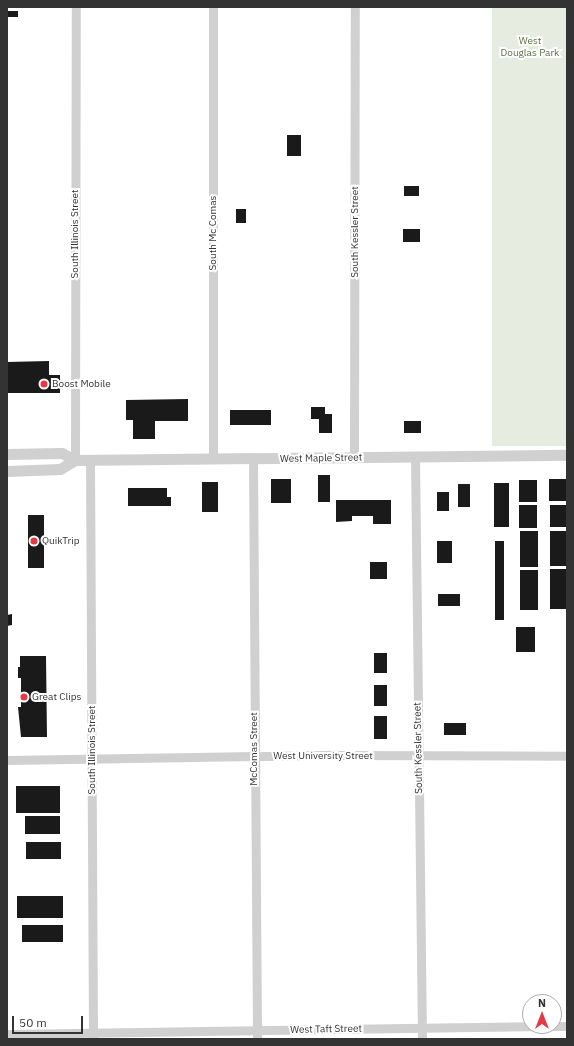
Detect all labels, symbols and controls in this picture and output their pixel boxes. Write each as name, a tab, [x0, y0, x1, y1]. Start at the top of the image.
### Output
park label: West Douglas Park	[501, 34, 559, 58]
street label: South Kessler Street	[349, 186, 361, 278]
street label: South Illinois Street	[69, 190, 81, 278]
street label: South Mc Comas	[207, 196, 219, 270]
place label: Boost Mobile	[52, 378, 111, 390]
marker: Boost Mobile	[39, 379, 49, 389]
street label: West Maple Street	[280, 451, 362, 465]
place label: QuikTrip	[42, 535, 79, 547]
marker: QuikTrip	[29, 536, 39, 546]
place label: Great Clips	[32, 691, 81, 703]
marker: Great Clips	[19, 692, 29, 702]
street label: South Kessler Street	[411, 702, 425, 794]
street label: South Illinois Street	[86, 706, 98, 794]
street label: McComas Street	[248, 712, 260, 786]
street label: West University Street	[273, 750, 373, 762]
north arrow	[522, 994, 562, 1034]
text: N	[538, 996, 546, 1010]
scale bar	[14, 1008, 85, 1034]
text: 50 m	[19, 1015, 47, 1030]
street label: West Taft Street	[290, 1022, 362, 1036]

